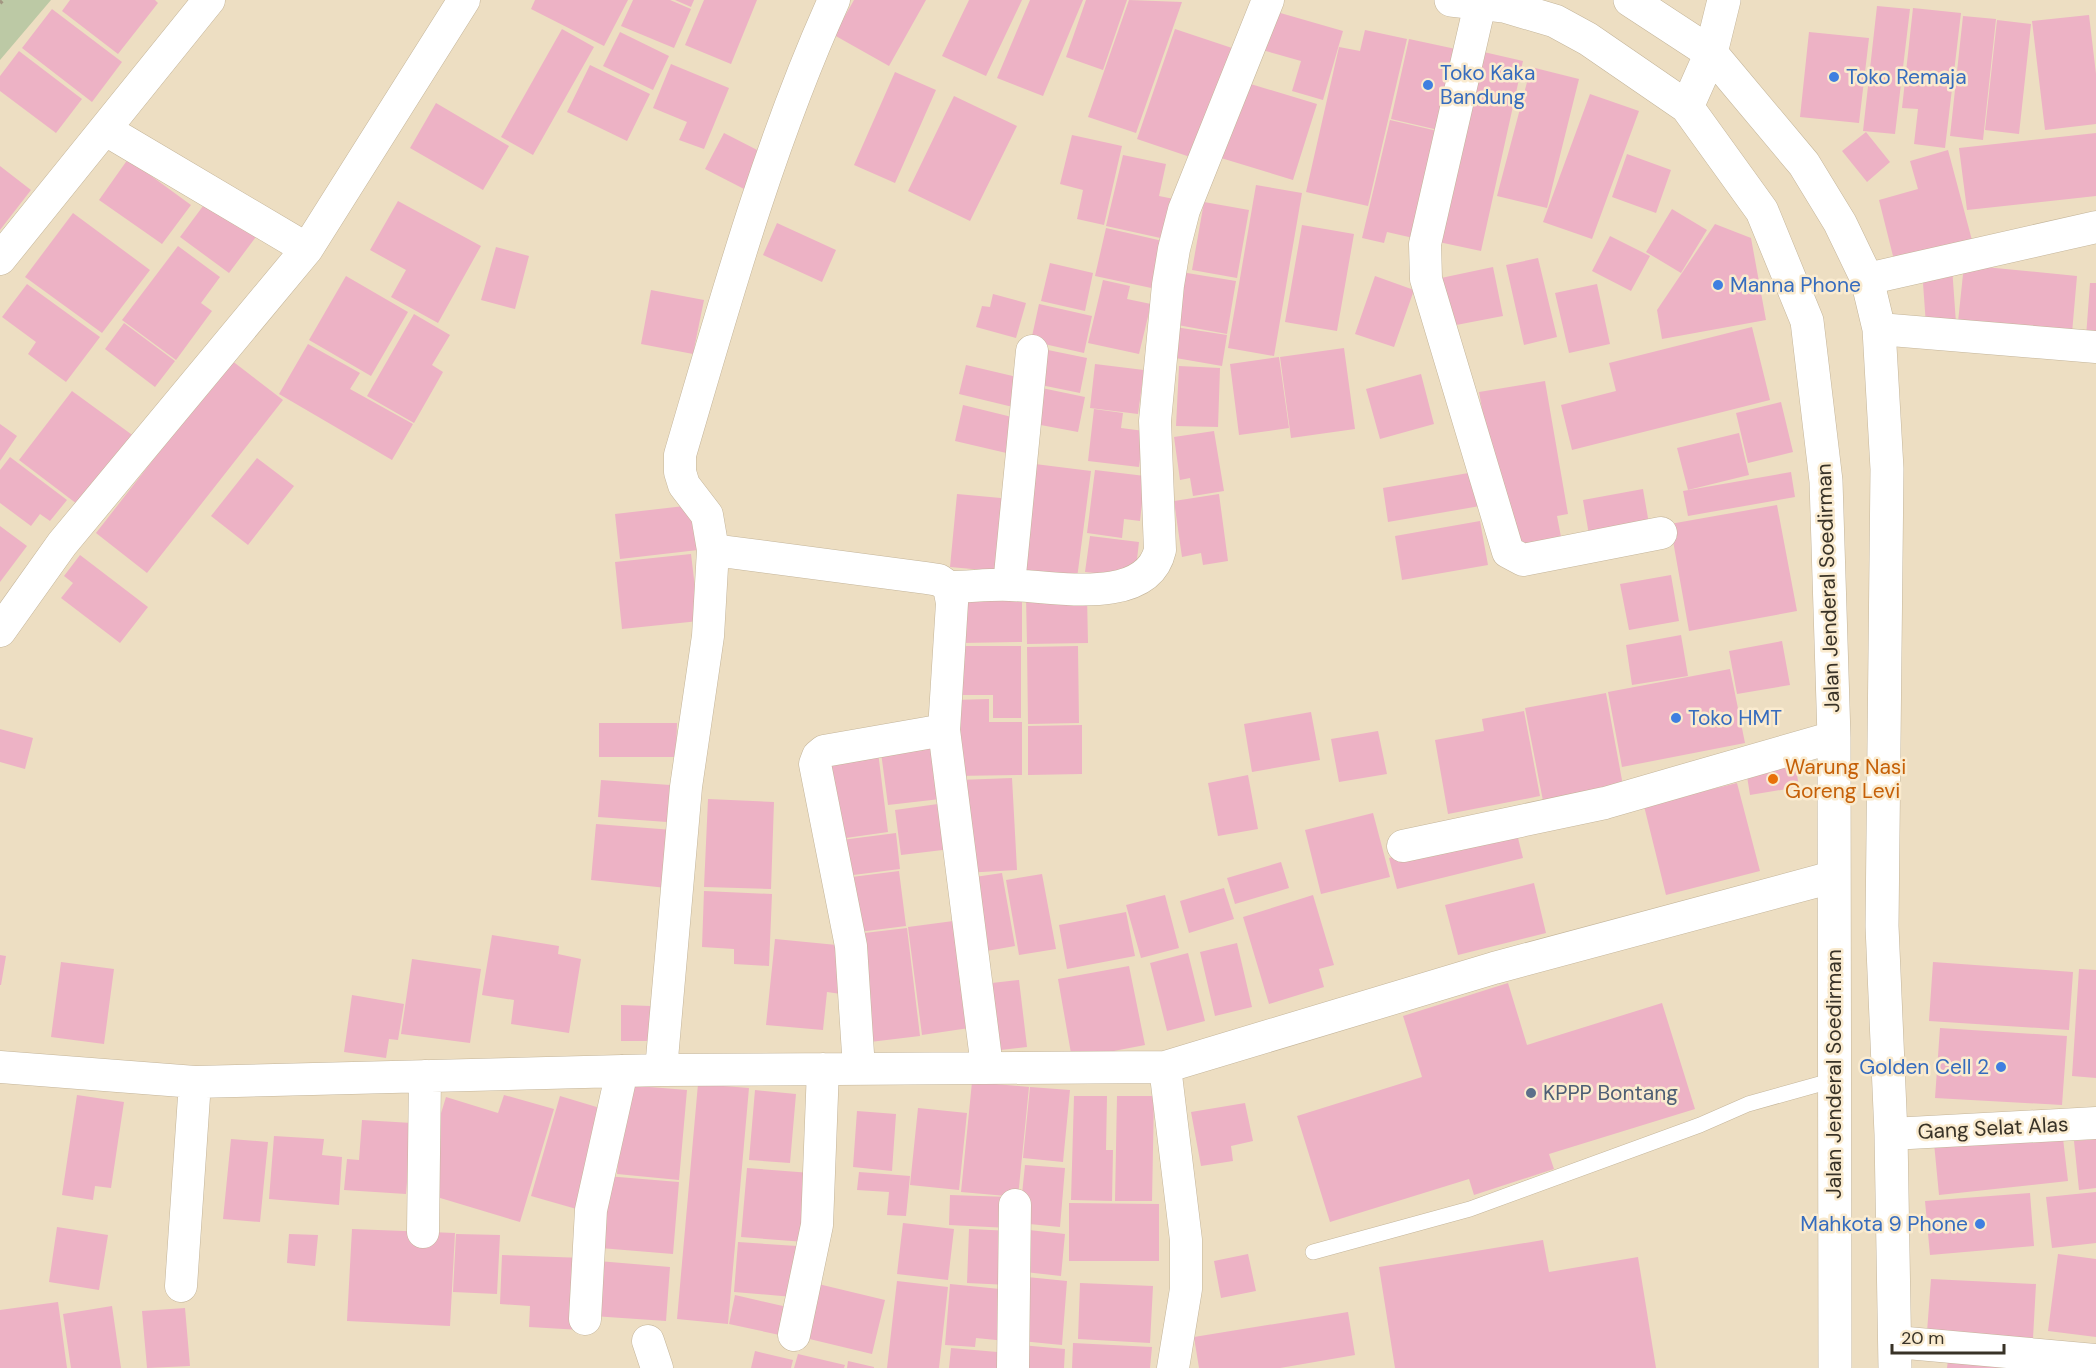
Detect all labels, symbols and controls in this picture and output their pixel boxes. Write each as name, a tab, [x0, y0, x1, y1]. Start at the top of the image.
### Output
place label: Toko Kaka Bandung	[1440, 59, 1535, 111]
place label: Toko Remaja	[1846, 63, 1967, 91]
marker: Toko Remaja	[1827, 70, 1841, 84]
marker: Toko Kaka Bandung	[1421, 78, 1435, 92]
place label: Manna Phone	[1730, 271, 1861, 299]
marker: Manna Phone	[1711, 278, 1725, 292]
street label: Jalan Jenderal Soedirman	[1810, 463, 1846, 713]
place label: Toko HMT	[1688, 704, 1782, 732]
marker: Toko HMT	[1669, 711, 1683, 725]
place label: Warung Nasi Goreng Levi	[1785, 753, 1906, 805]
marker: Warung Nasi Goreng Levi	[1766, 772, 1780, 786]
street label: Jalan Jenderal Soedirman	[1820, 949, 1848, 1199]
place label: Golden Cell 2	[1859, 1053, 1989, 1081]
marker: Golden Cell 2	[1994, 1060, 2008, 1074]
place label: KPPP Bontang	[1543, 1079, 1678, 1107]
marker: KPPP Bontang	[1524, 1086, 1538, 1100]
street label: Gang Selat Alas	[1917, 1110, 2069, 1146]
place label: Mahkota 9 Phone	[1800, 1210, 1968, 1238]
marker: Mahkota 9 Phone	[1973, 1217, 1987, 1231]
scale bar	[1892, 1317, 2004, 1355]
text: 20 m	[1901, 1326, 1944, 1350]

